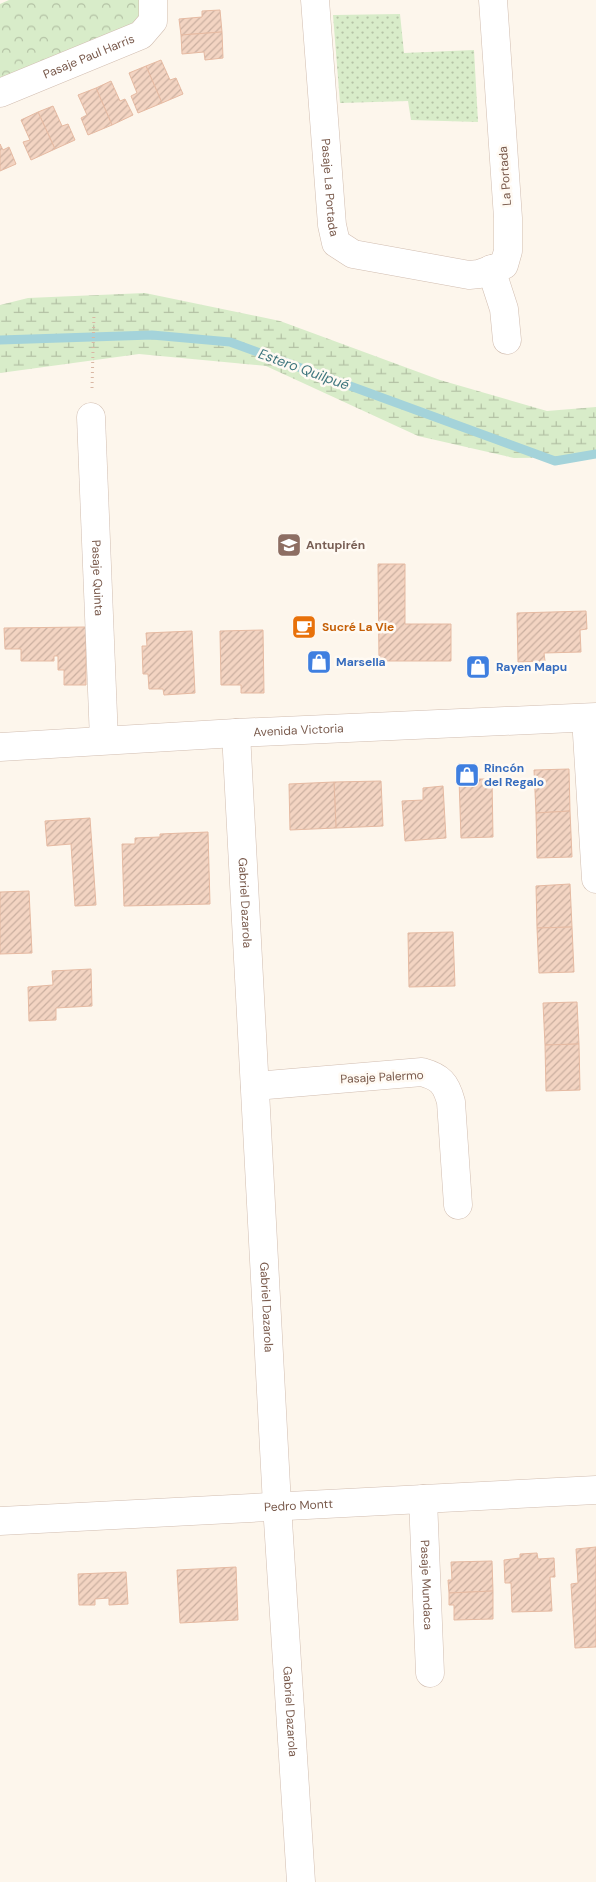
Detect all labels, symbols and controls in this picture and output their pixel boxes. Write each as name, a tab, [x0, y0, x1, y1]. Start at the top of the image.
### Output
street label: Pasaje Paul Harris	[41, 31, 137, 82]
street label: Pasaje La Portada	[317, 138, 342, 238]
street label: La Portada	[495, 146, 515, 206]
water label: Estero Quilpué	[256, 344, 352, 394]
school or university icon: Antupirén	[276, 532, 302, 558]
place label: Antupirén	[306, 537, 365, 553]
street label: Pasaje Quinta	[88, 540, 107, 616]
cafe icon: Sucré La Vie	[291, 614, 317, 640]
place label: Sucré La Vie	[322, 619, 394, 635]
shop icon: Marsella	[306, 649, 332, 675]
place label: Marsella	[336, 654, 386, 670]
shop icon: Rayen Mapu	[465, 654, 491, 680]
place label: Rayen Mapu	[496, 659, 567, 675]
street label: Avenida Victoria	[253, 720, 344, 740]
place label: Rincón del Regalo	[484, 760, 544, 790]
shop icon: Rincón del Regalo	[454, 762, 480, 788]
street label: Gabriel Dazarola	[235, 857, 255, 948]
street label: Pasaje Palermo	[340, 1067, 424, 1087]
street label: Gabriel Dazarola	[256, 1262, 277, 1353]
street label: Pedro Montt	[264, 1496, 334, 1515]
street label: Pasaje Mundaca	[417, 1540, 436, 1630]
street label: Gabriel Dazarola	[279, 1666, 301, 1757]

